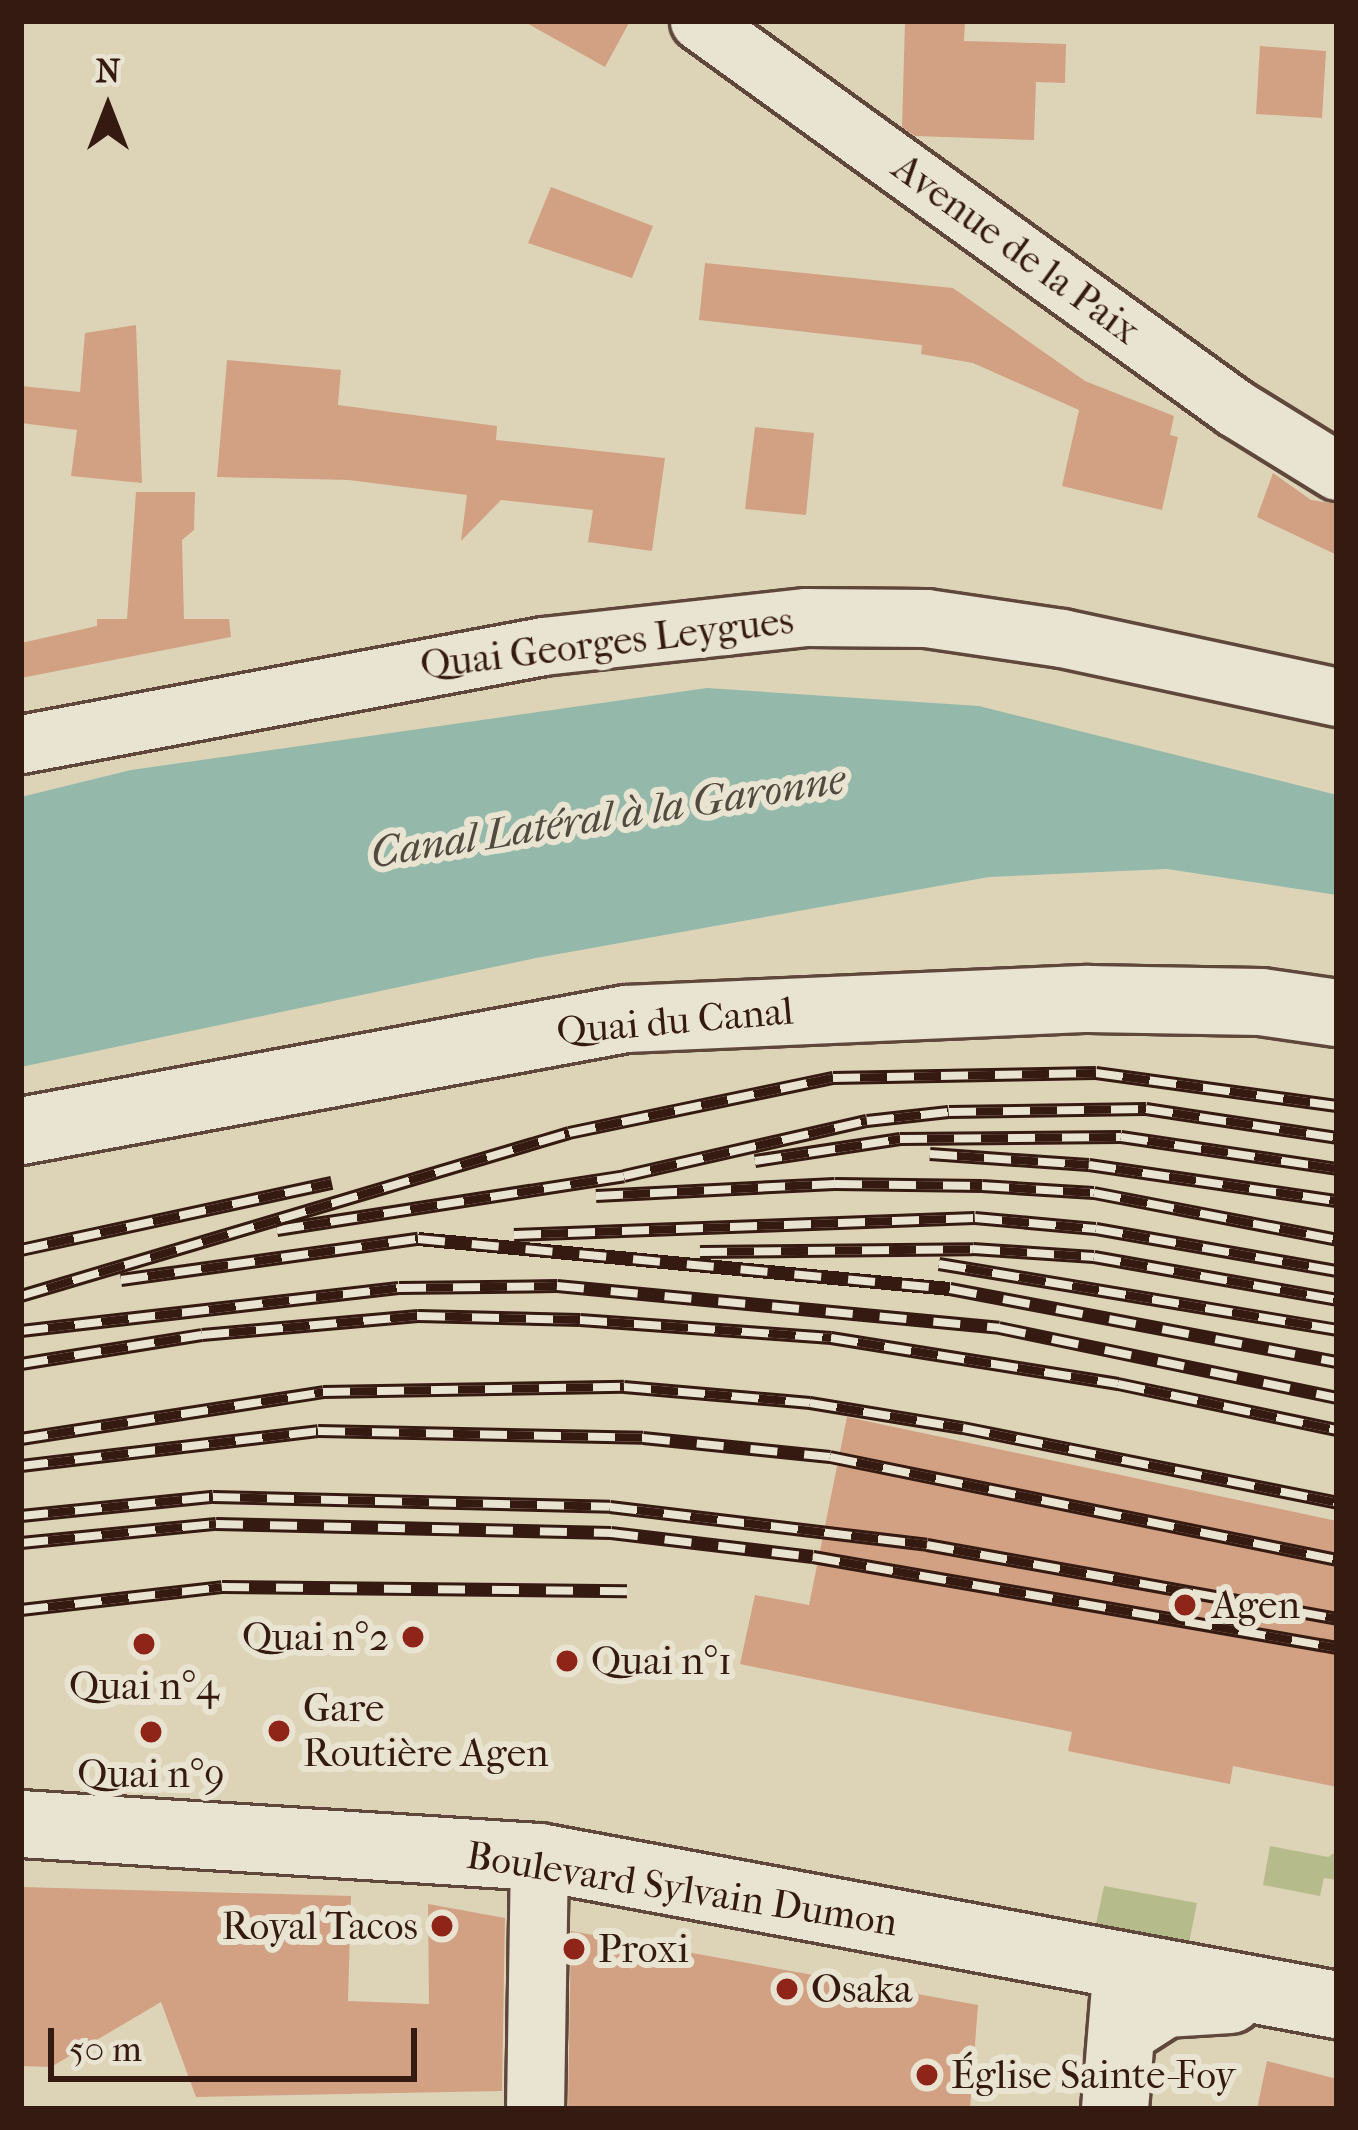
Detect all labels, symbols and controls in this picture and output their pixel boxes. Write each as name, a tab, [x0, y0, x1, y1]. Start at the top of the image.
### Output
north arrow	[48, 48, 168, 168]
text: N	[95, 52, 121, 91]
street label: Avenue de la Paix	[884, 144, 1148, 354]
street label: Quai Georges Leygues	[418, 597, 796, 689]
water label: Canal Latéral à la Garonne	[367, 755, 849, 879]
street label: Quai du Canal	[555, 987, 795, 1055]
place label: Agen	[1212, 1582, 1300, 1628]
marker: Agen	[1169, 1589, 1201, 1621]
place label: Quai n°2	[242, 1614, 389, 1660]
marker: Quai n°2	[400, 1624, 426, 1650]
marker: Quai n°4	[131, 1631, 157, 1657]
place label: Quai n°1	[591, 1638, 732, 1684]
marker: Quai n°1	[554, 1648, 580, 1674]
place label: Quai n°4	[69, 1663, 219, 1709]
place label: Gare Routière Agen	[303, 1686, 549, 1777]
marker: Gare Routière Agen	[266, 1718, 292, 1744]
marker: Quai n°9	[138, 1719, 164, 1745]
place label: Quai n°9	[77, 1751, 225, 1797]
street label: Boulevard Sylvain Dumon	[463, 1832, 901, 1946]
place label: Royal Tacos	[222, 1903, 418, 1949]
marker: Royal Tacos	[429, 1913, 455, 1939]
place label: Proxi	[598, 1926, 689, 1972]
marker: Proxi	[561, 1936, 587, 1962]
place label: Osaka	[811, 1966, 912, 2012]
marker: Osaka	[774, 1976, 800, 2002]
scale bar	[54, 2004, 423, 2078]
text: 50 m	[69, 2028, 142, 2070]
place label: Église Sainte-Foy	[951, 2052, 1235, 2098]
marker: Église Sainte-Foy	[914, 2062, 940, 2088]

